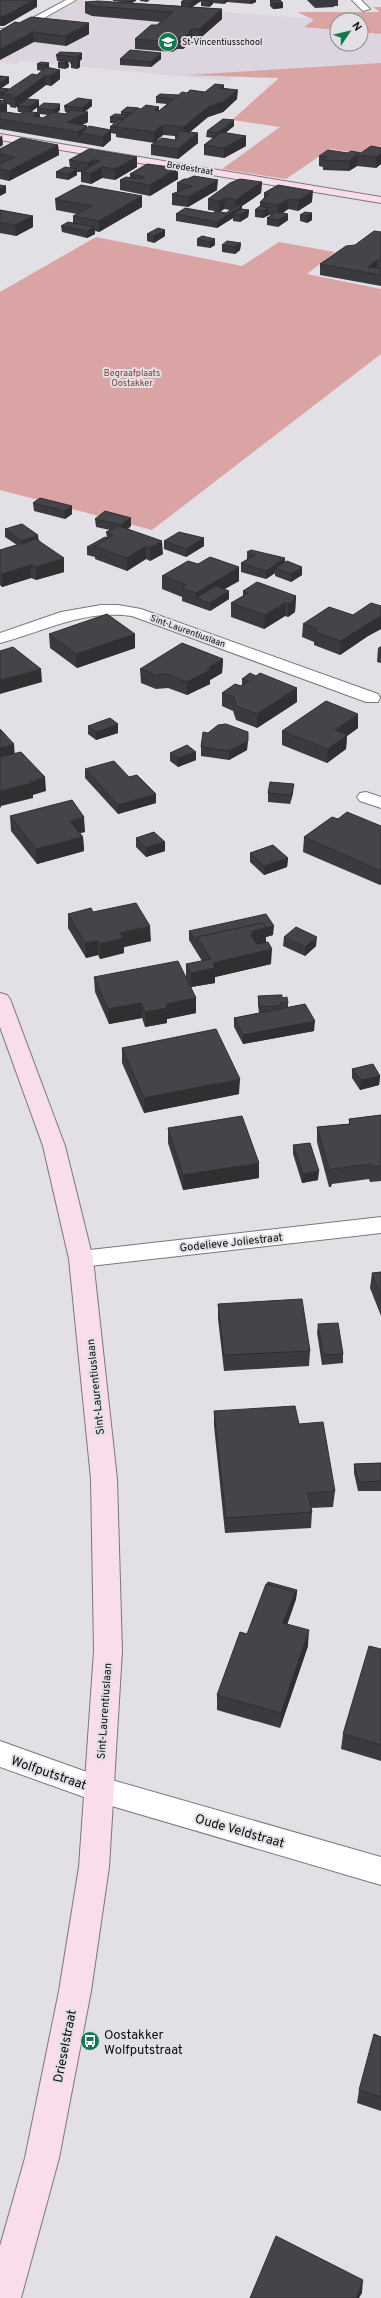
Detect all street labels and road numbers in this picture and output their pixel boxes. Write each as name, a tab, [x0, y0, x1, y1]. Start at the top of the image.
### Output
street label: Bredestraat	[166, 159, 214, 178]
street label: Sint-Laurentiuslaan	[149, 613, 227, 650]
street label: Godelieve Joliestraat	[179, 1231, 283, 1255]
street label: Sint-Laurentiuslaan	[84, 1338, 108, 1436]
street label: Sint-Laurentiuslaan	[95, 1662, 115, 1760]
street label: Wolfputstraat	[9, 1754, 88, 1794]
street label: Oude Veldstraat	[193, 1812, 286, 1852]
street label: Drieselstraat	[51, 2008, 81, 2084]

